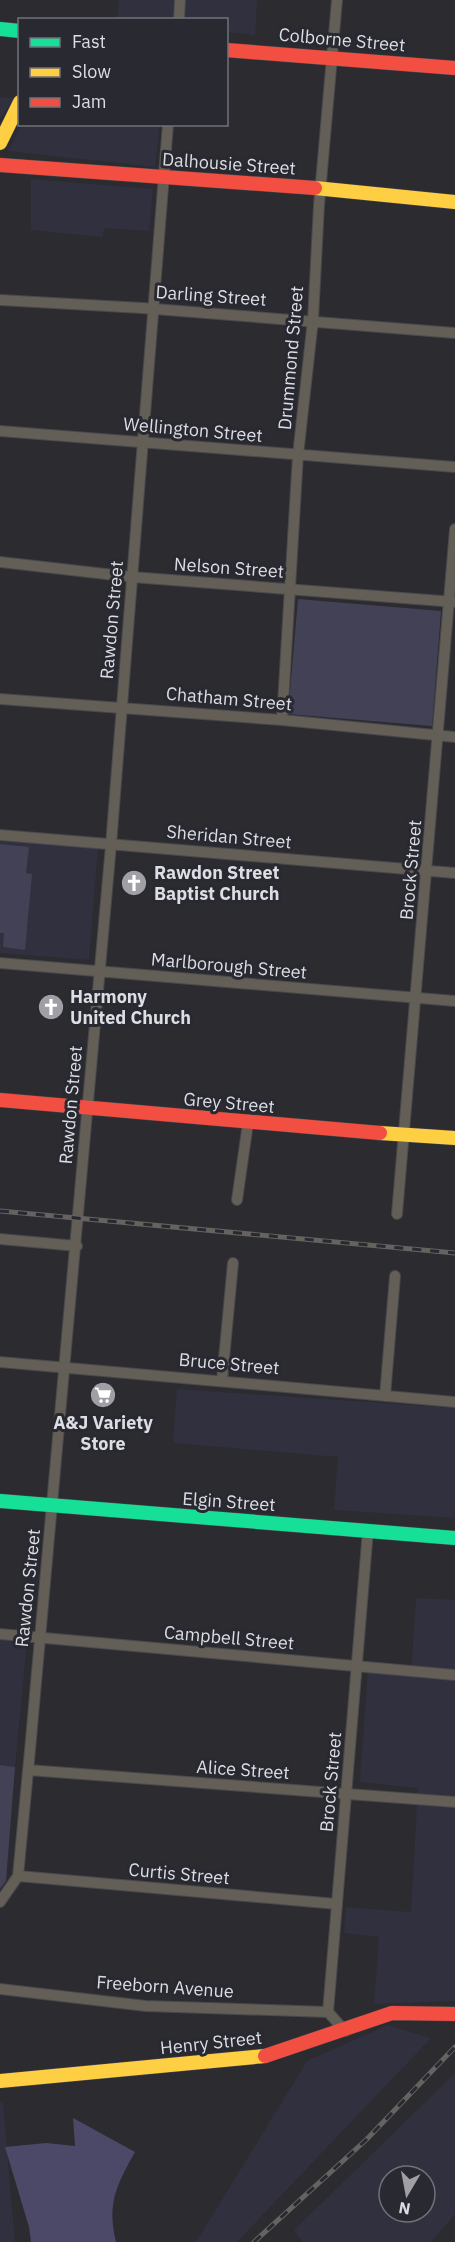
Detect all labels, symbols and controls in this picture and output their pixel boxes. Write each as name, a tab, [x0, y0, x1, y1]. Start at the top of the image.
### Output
legend	[18, 18, 228, 126]
street label: Colborne Street	[278, 23, 406, 56]
text: Fast	[72, 30, 106, 53]
text: Slow	[72, 60, 111, 83]
text: Jam	[72, 90, 107, 113]
street label: Dalhousie Street	[161, 147, 297, 180]
street label: Darling Street	[155, 280, 267, 311]
street label: Drummond Street	[273, 285, 308, 431]
street label: Wellington Street	[122, 412, 264, 447]
street label: Nelson Street	[173, 552, 285, 583]
street label: Rawdon Street	[95, 560, 128, 680]
street label: Chatham Street	[165, 682, 293, 715]
street label: Brock Street	[395, 819, 426, 921]
street label: Sheridan Street	[165, 820, 293, 853]
place label: Rawdon Street Baptist Church	[154, 861, 280, 905]
church icon: Rawdon Street Baptist Church	[119, 868, 149, 898]
street label: Marlborough Street	[150, 947, 308, 984]
place label: Harmony United Church	[70, 985, 191, 1029]
church icon: Harmony United Church	[36, 992, 66, 1022]
street label: Rawdon Street	[54, 1045, 87, 1165]
street label: Grey Street	[183, 1087, 276, 1118]
street label: Bruce Street	[178, 1348, 280, 1379]
supermarket icon: A&J Variety Store	[88, 1380, 118, 1410]
place label: A&J Variety Store	[53, 1411, 153, 1455]
street label: Elgin Street	[182, 1487, 276, 1516]
street label: Rawdon Street	[10, 1528, 45, 1648]
street label: Campbell Street	[163, 1620, 295, 1655]
street label: Brock Street	[315, 1731, 346, 1833]
street label: Alice Street	[196, 1755, 290, 1784]
street label: Curtis Street	[128, 1858, 231, 1889]
street label: Freeborn Avenue	[96, 1970, 235, 2003]
street label: Henry Street	[159, 2026, 263, 2059]
north arrow	[377, 2164, 437, 2224]
text: N	[397, 2198, 412, 2220]

